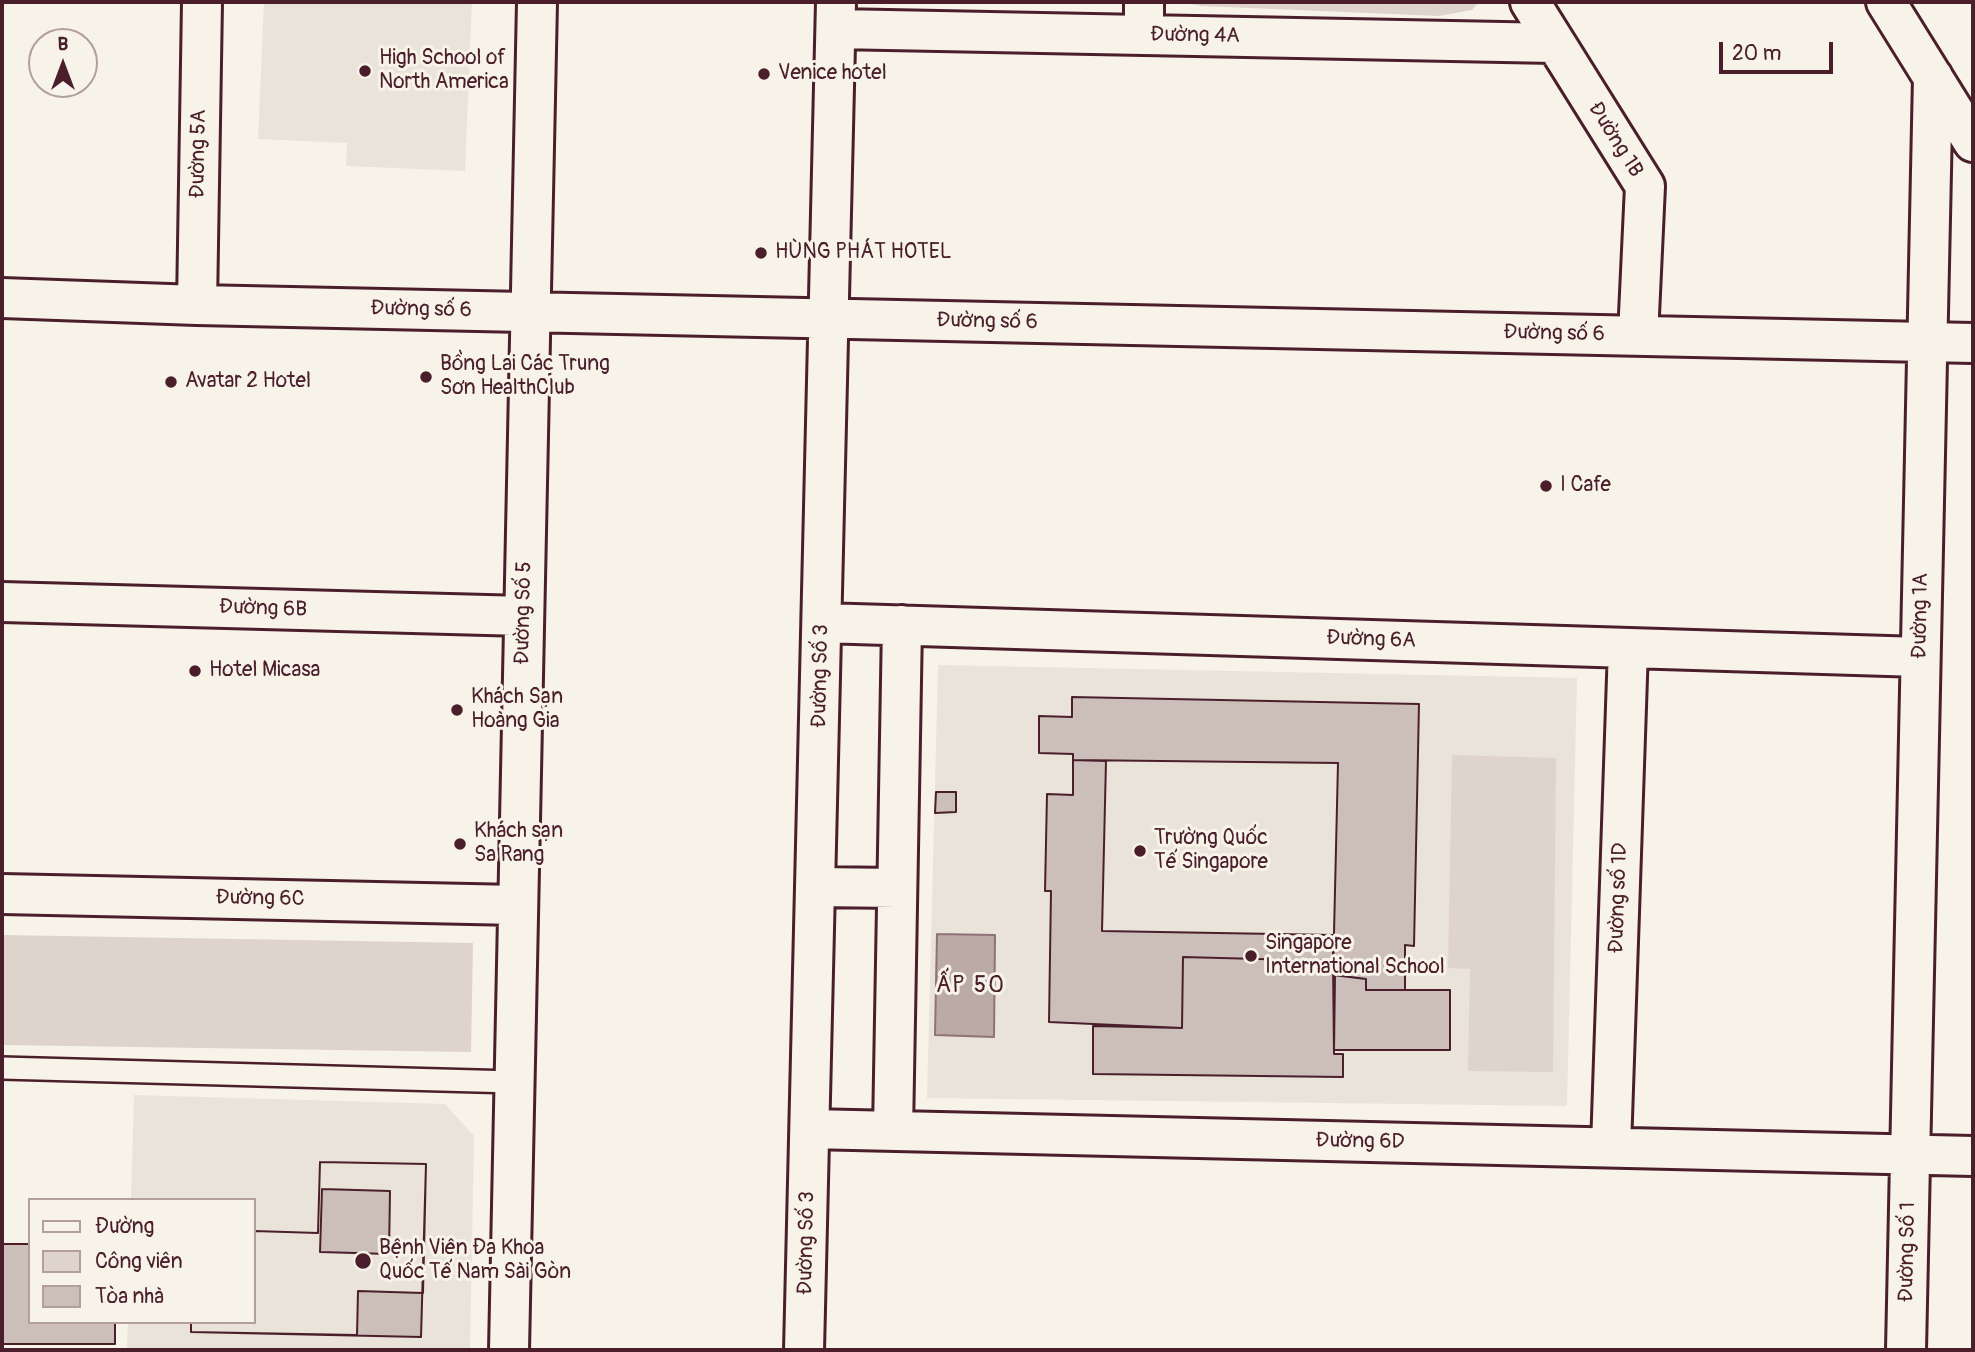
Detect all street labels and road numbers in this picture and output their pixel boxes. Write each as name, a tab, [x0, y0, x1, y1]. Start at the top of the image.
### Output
street label: Đường 4A	[1150, 23, 1240, 49]
street label: Đường 1B	[1582, 98, 1648, 182]
street label: Đường 5A	[186, 109, 212, 199]
street label: Đường số 6	[370, 297, 472, 323]
street label: Đường số 6	[936, 309, 1038, 335]
street label: Đường số 6	[1503, 321, 1605, 347]
street label: Đường Số 5	[510, 561, 538, 665]
street label: Đường 1A	[1908, 573, 1934, 659]
street label: Đường 6B	[219, 595, 307, 623]
street label: Đường Số 3	[807, 624, 835, 728]
street label: Đường 6A	[1326, 626, 1416, 654]
street label: Đường số 1D	[1604, 842, 1634, 954]
street label: Đường 6C	[215, 886, 305, 912]
street label: Đường 6D	[1315, 1129, 1405, 1155]
street label: Đường Số 3	[793, 1191, 821, 1295]
street label: Đường Số 1	[1895, 1202, 1921, 1302]

